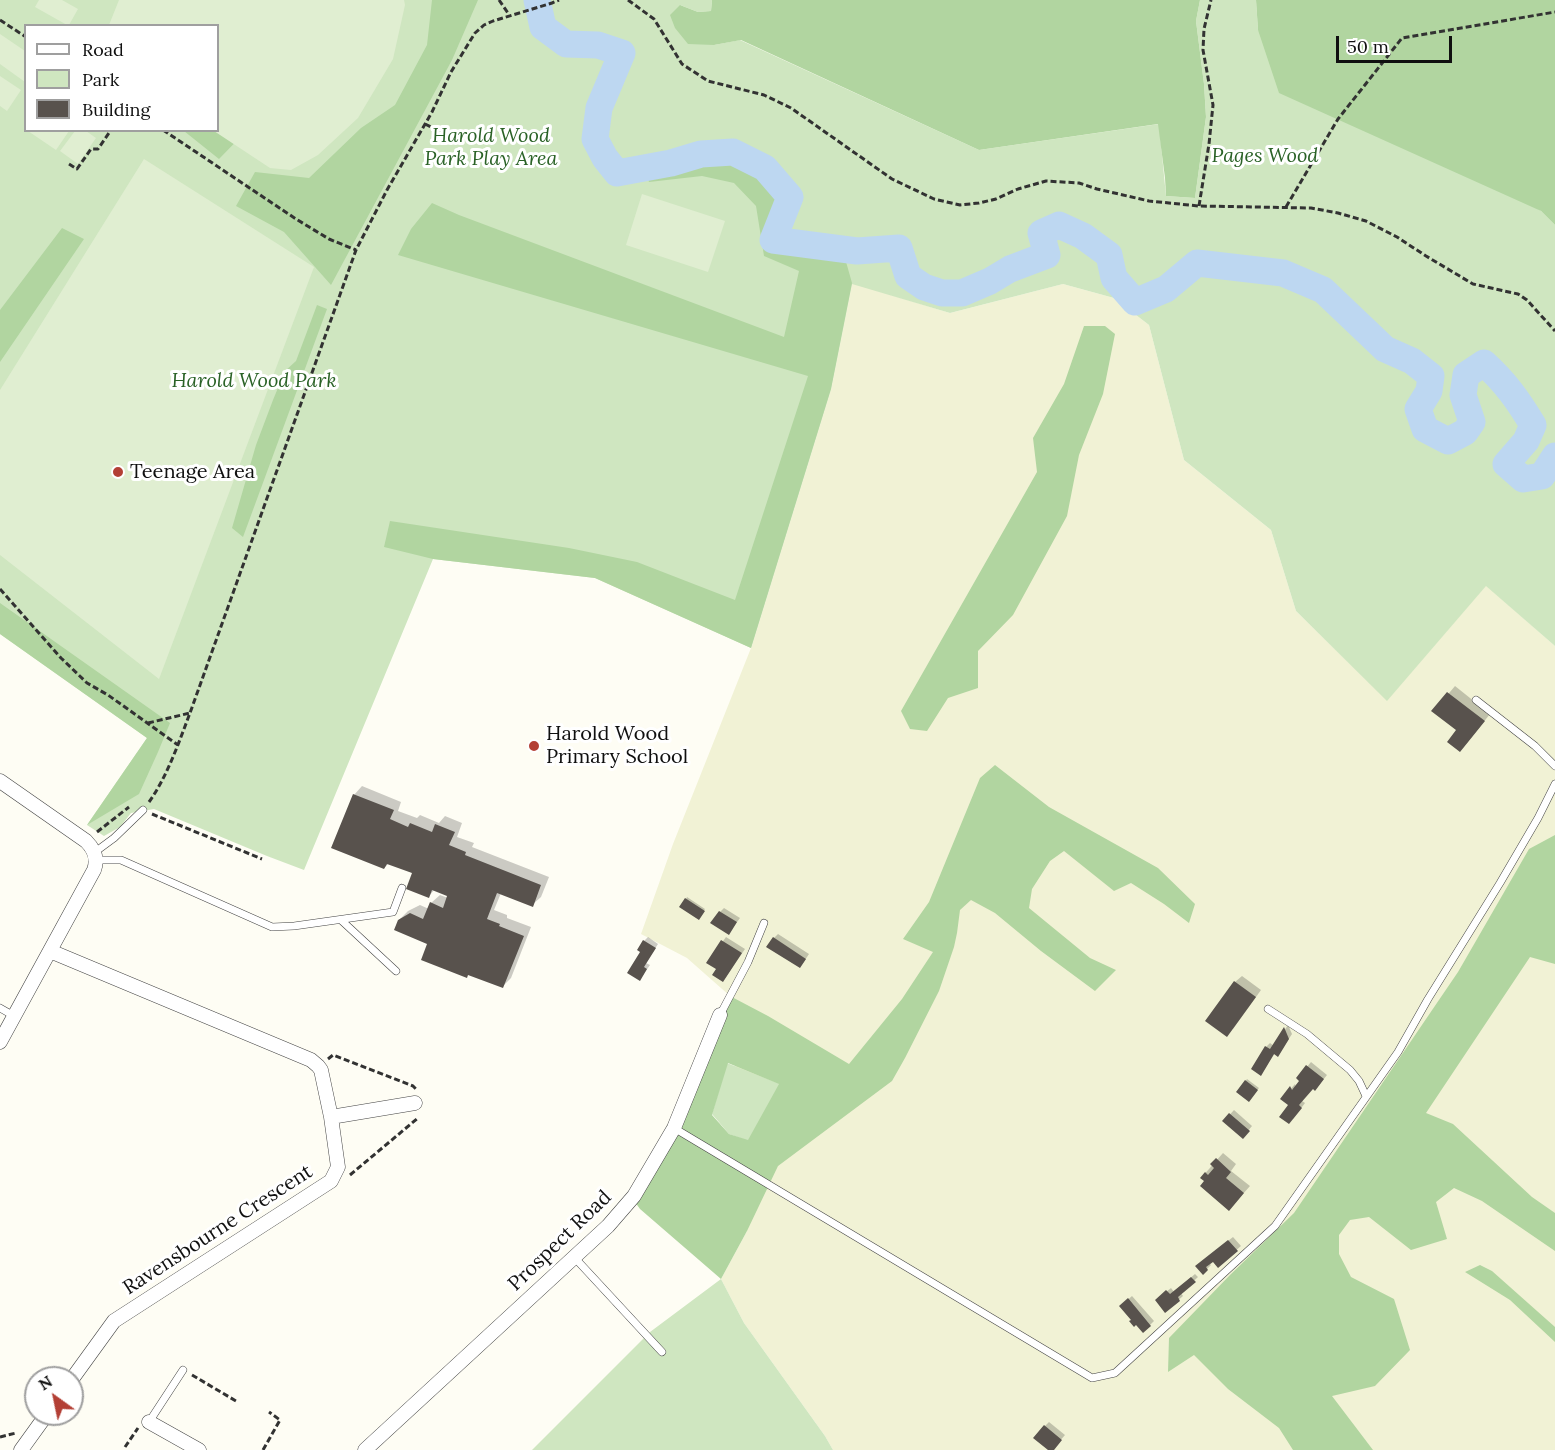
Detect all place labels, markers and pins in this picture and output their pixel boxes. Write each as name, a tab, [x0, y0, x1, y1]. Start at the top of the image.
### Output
place label: Teenage Area	[130, 460, 255, 484]
marker: Teenage Area	[111, 465, 125, 479]
place label: Harold Wood Primary School	[546, 722, 688, 769]
marker: Harold Wood Primary School	[527, 739, 541, 753]

